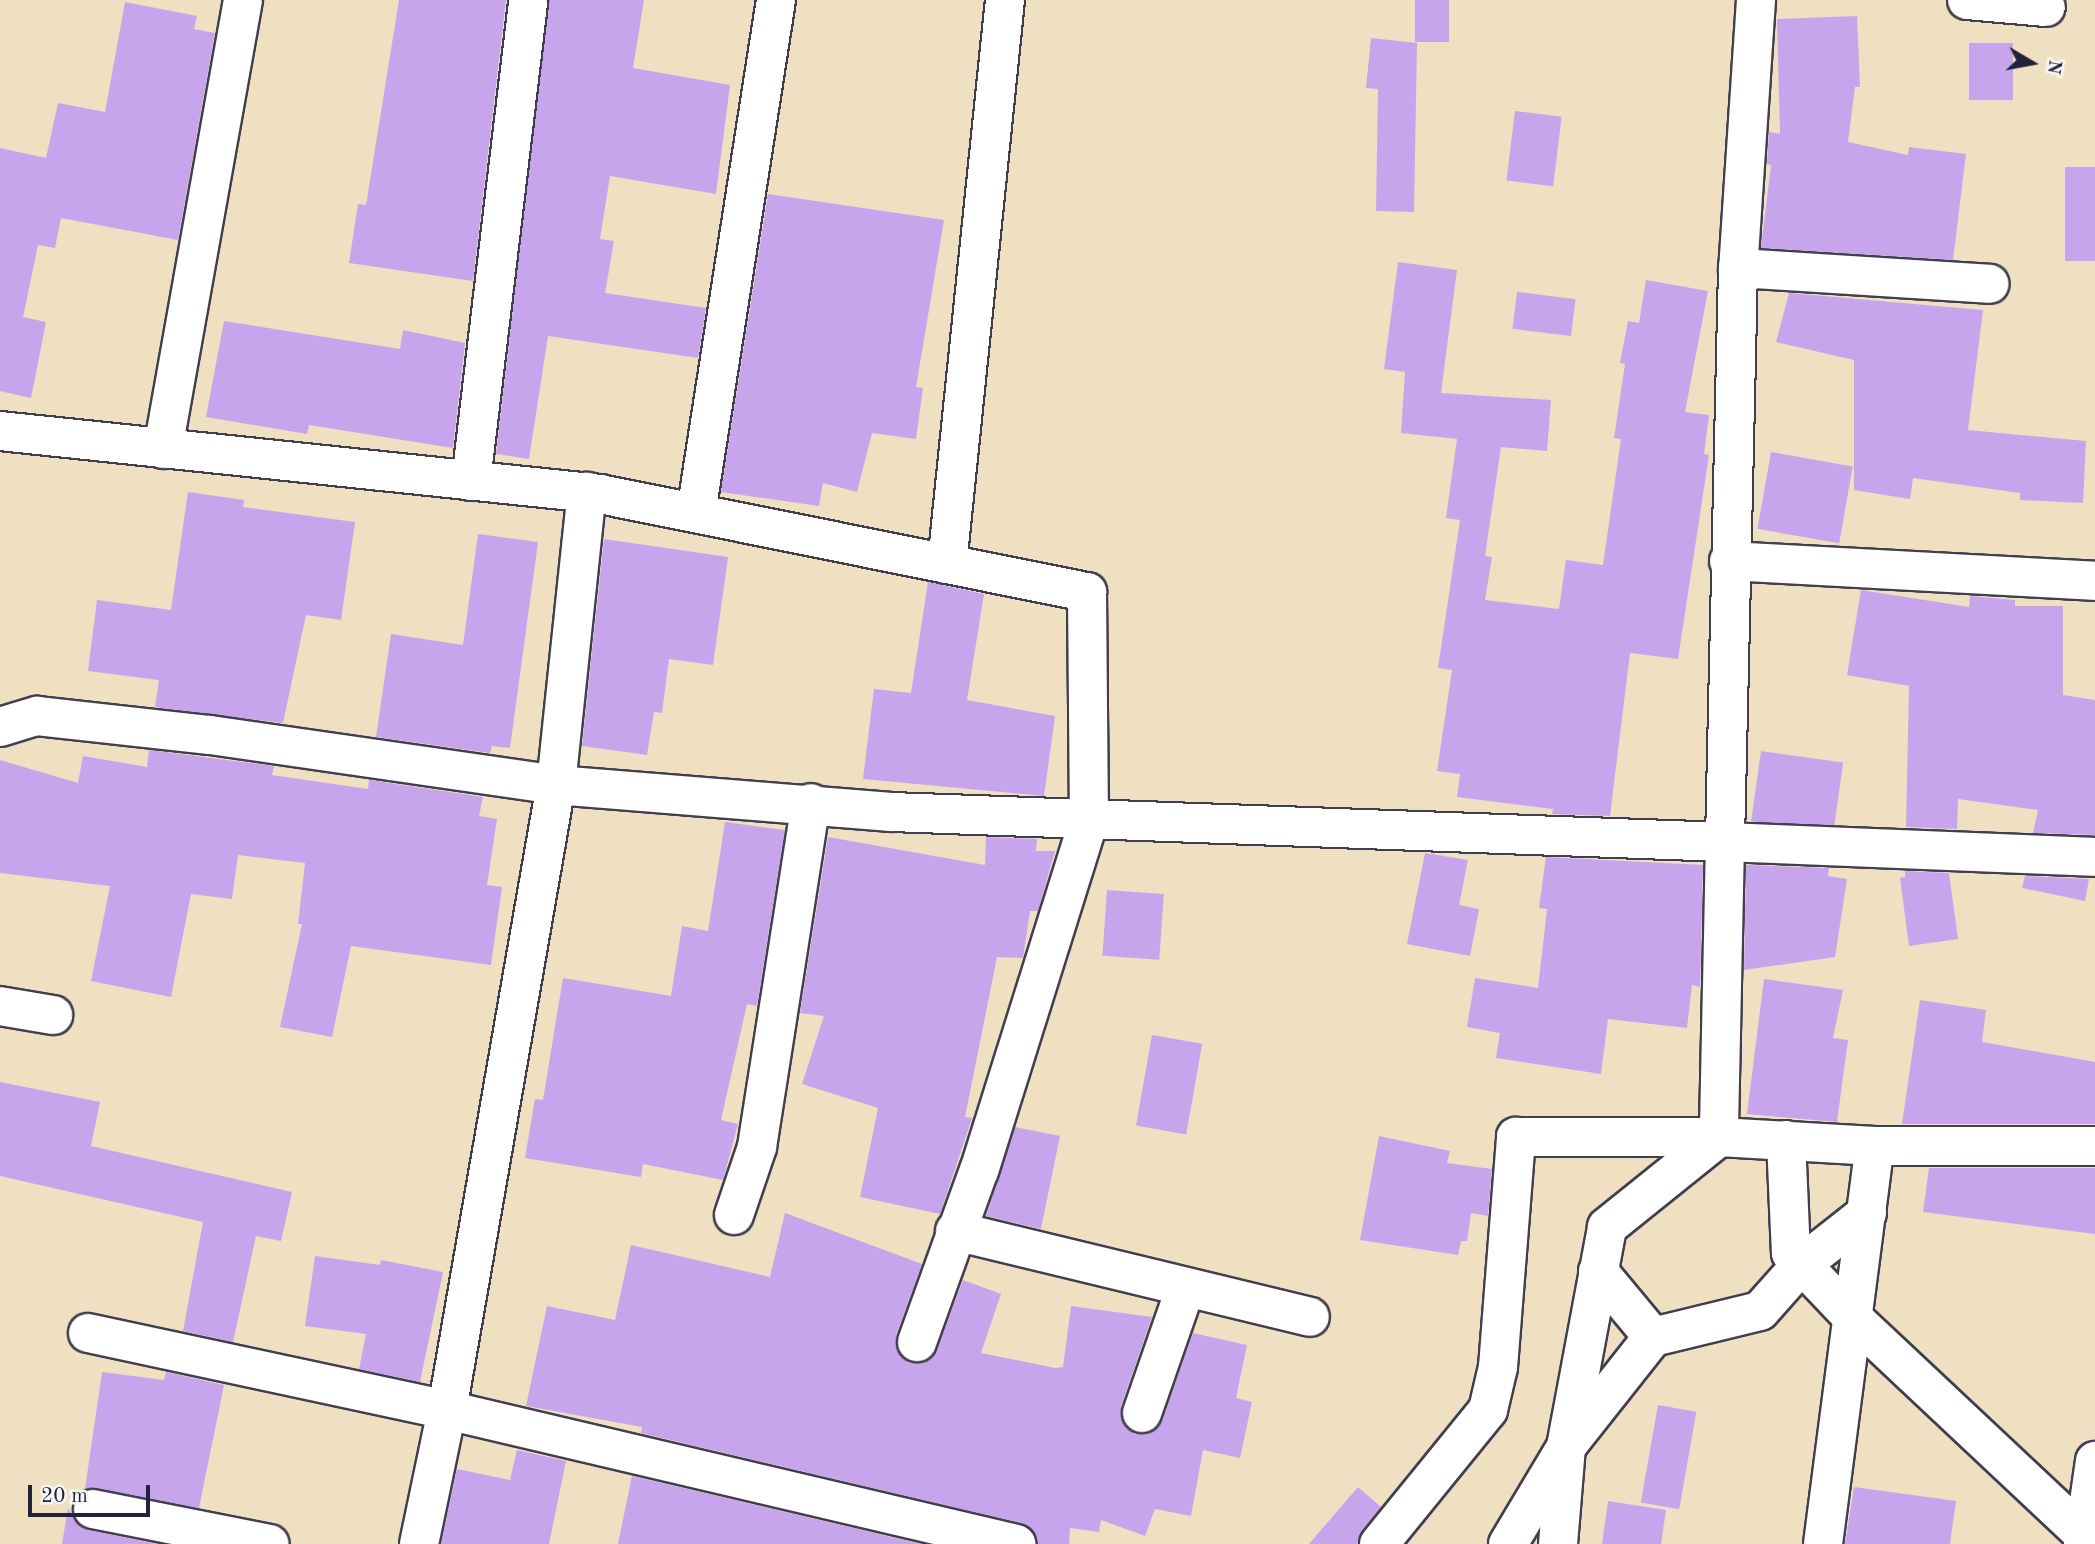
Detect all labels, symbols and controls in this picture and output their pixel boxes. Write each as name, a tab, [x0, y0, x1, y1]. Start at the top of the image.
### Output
north arrow	[1997, 28, 2067, 98]
text: N	[2043, 58, 2064, 76]
scale bar	[32, 1470, 154, 1514]
text: 20 m	[41, 1486, 88, 1507]

